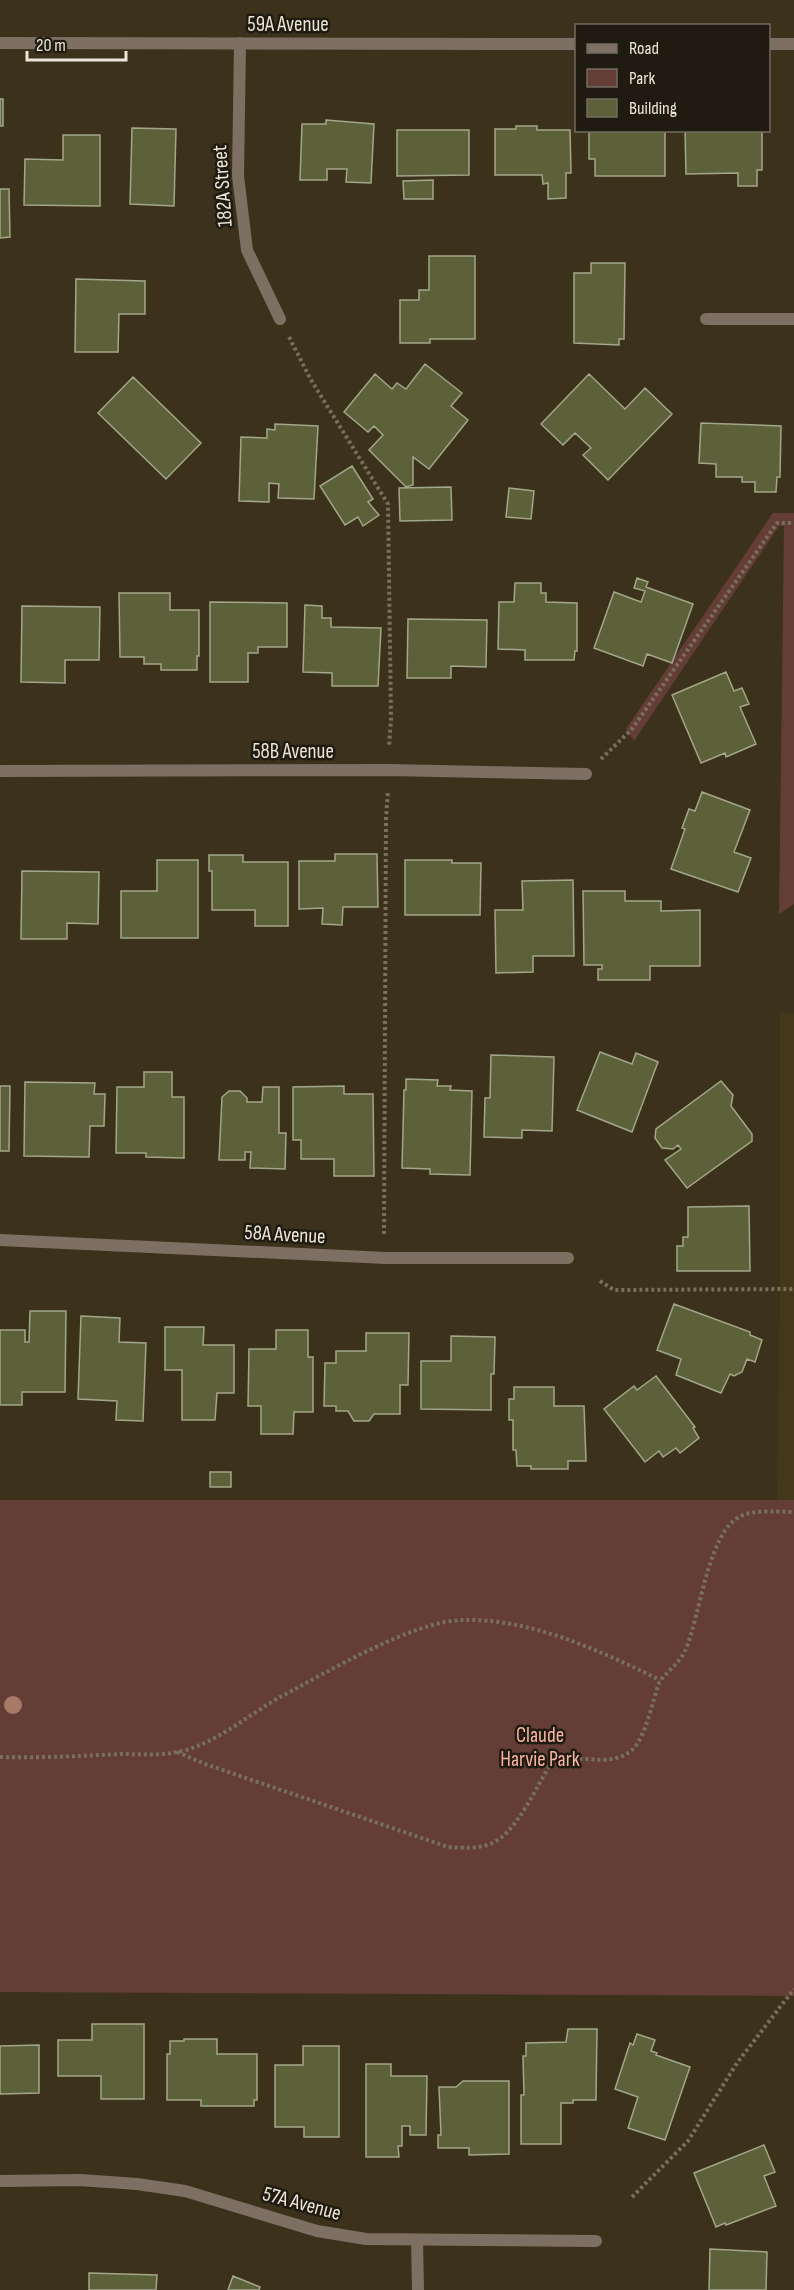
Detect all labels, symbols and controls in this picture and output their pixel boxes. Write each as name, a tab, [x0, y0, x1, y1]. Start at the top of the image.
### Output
street label: 59A Avenue	[247, 12, 329, 37]
scale bar	[27, 24, 126, 62]
legend	[575, 24, 770, 132]
text: 20 m	[36, 35, 66, 56]
text: Road	[629, 38, 659, 59]
text: Park	[629, 68, 655, 89]
text: Building	[629, 98, 677, 119]
street label: 182A Street	[207, 144, 238, 228]
street label: 58B Avenue	[252, 739, 334, 764]
street label: 58A Avenue	[244, 1220, 326, 1249]
park label: Claude Harvie Park	[500, 1723, 580, 1772]
street label: 57A Avenue	[260, 2181, 344, 2226]

